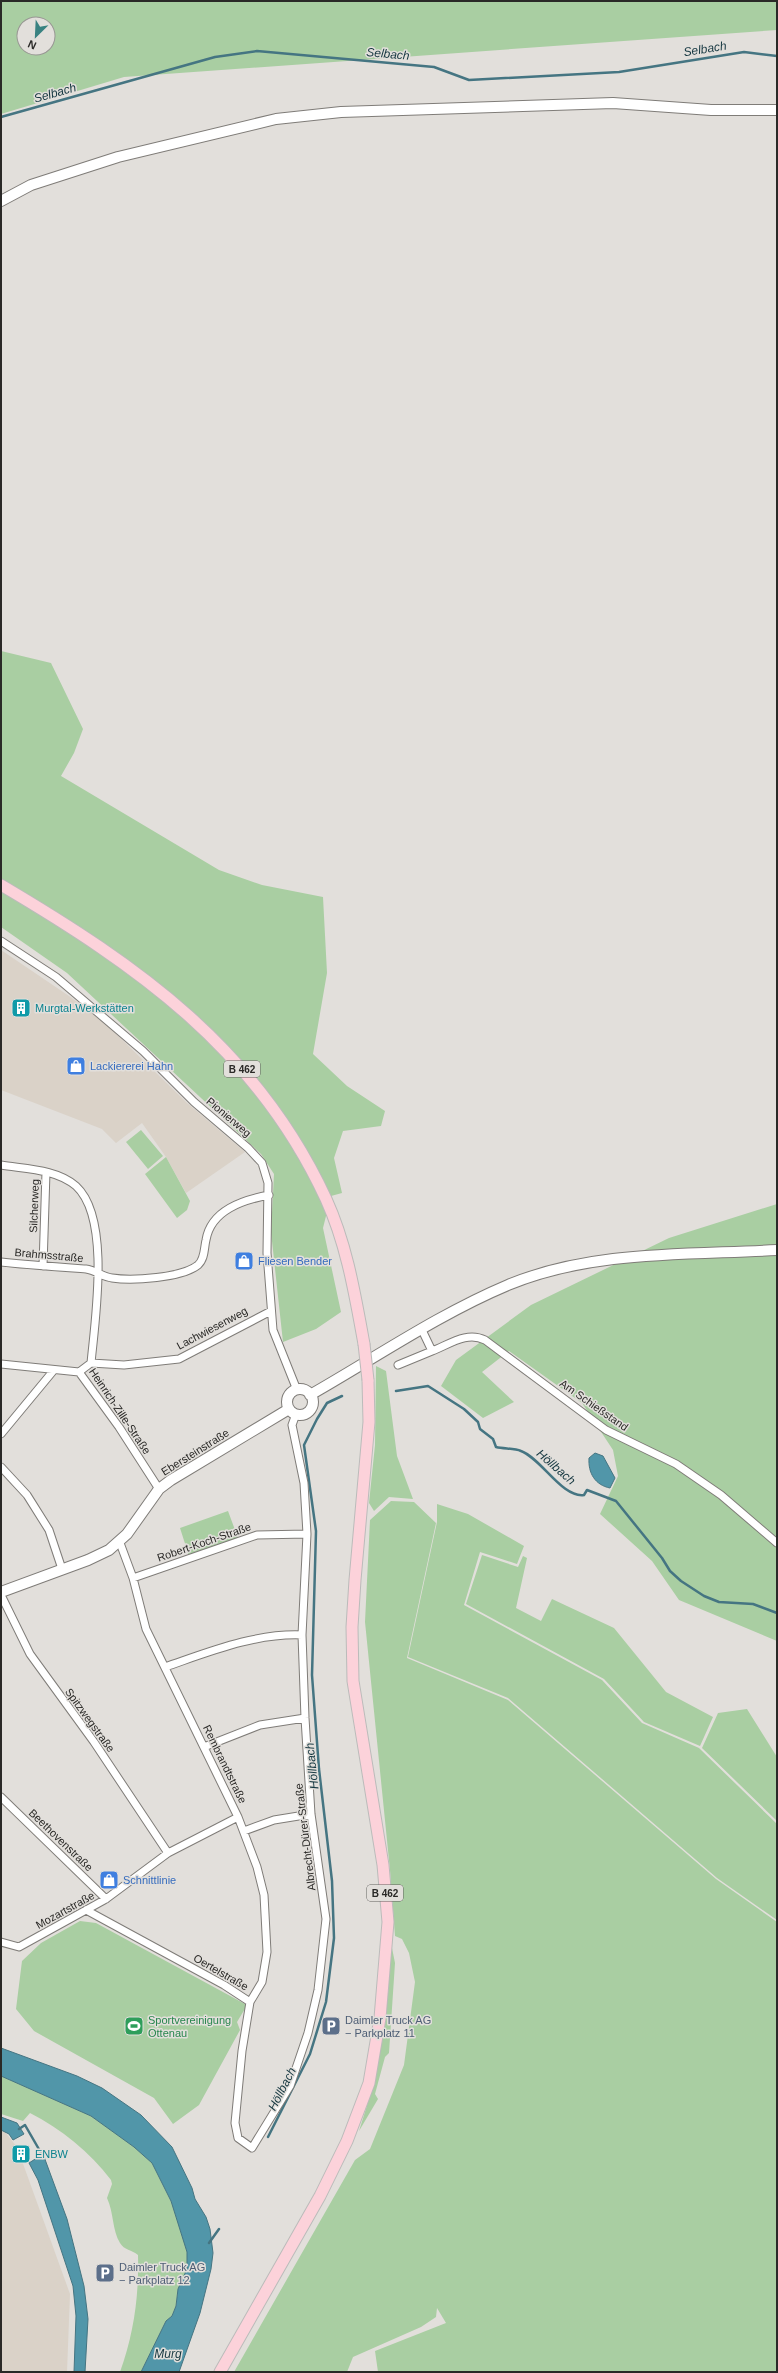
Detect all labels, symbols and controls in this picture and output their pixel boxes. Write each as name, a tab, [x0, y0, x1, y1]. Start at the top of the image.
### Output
north arrow	[16, 16, 56, 56]
text: N	[26, 38, 38, 52]
water label: Selbach	[682, 39, 728, 59]
water label: Selbach	[366, 45, 411, 63]
water label: Selbach	[32, 80, 78, 106]
building icon: Murgtal-Werkstätten	[10, 997, 32, 1019]
place label: Murgtal-Werkstätten	[35, 1002, 134, 1014]
shop icon: Lackiererei Hahn	[65, 1055, 87, 1077]
place label: Lackiererei Hahn	[90, 1060, 173, 1072]
road number: B 462	[224, 1061, 260, 1077]
street label: Pionierweg	[204, 1095, 254, 1139]
street label: Silcherweg	[27, 1179, 41, 1233]
street label: Brahmsstraße	[14, 1246, 84, 1264]
shop icon: Fliesen Bender	[233, 1250, 255, 1272]
place label: Fliesen Bender	[258, 1255, 332, 1267]
street label: Lachwiesenweg	[175, 1304, 249, 1352]
street label: Heinrich-Zille-Straße	[87, 1366, 153, 1456]
street label: Am Schießstand	[558, 1377, 630, 1433]
street label: Ebersteinstraße	[159, 1426, 231, 1478]
water label: Höllbach	[534, 1446, 578, 1488]
street label: Robert-Koch-Straße	[156, 1520, 252, 1564]
street label: Spitzwegstraße	[63, 1686, 117, 1754]
street label: Rembrandtstraße	[201, 1723, 249, 1805]
water label: Höllbach	[303, 1742, 321, 1790]
street label: Albrecht-Dürer-Straße	[292, 1783, 318, 1891]
street label: Beethovenstraße	[27, 1807, 95, 1873]
shop icon: Schnittlinie	[98, 1869, 120, 1891]
place label: Schnittlinie	[123, 1874, 176, 1886]
road number: B 462	[367, 1885, 403, 1901]
street label: Mozartstraße	[34, 1889, 96, 1931]
street label: Oertelstraße	[192, 1952, 250, 1992]
place label: Sportvereinigung Ottenau	[148, 2014, 231, 2039]
place label: Daimler Truck AG − Parkplatz 11	[345, 2014, 431, 2039]
sports icon: Sportvereinigung Ottenau	[123, 2015, 145, 2037]
parking icon: Daimler Truck AG − Parkplatz 11	[320, 2015, 342, 2037]
water label: Höllbach	[265, 2065, 299, 2113]
building icon: ENBW	[10, 2143, 32, 2165]
place label: ENBW	[35, 2148, 69, 2160]
place label: Daimler Truck AG − Parkplatz 12	[119, 2261, 205, 2286]
parking icon: Daimler Truck AG − Parkplatz 12	[94, 2262, 116, 2284]
water label: Murg	[154, 2347, 182, 2361]

